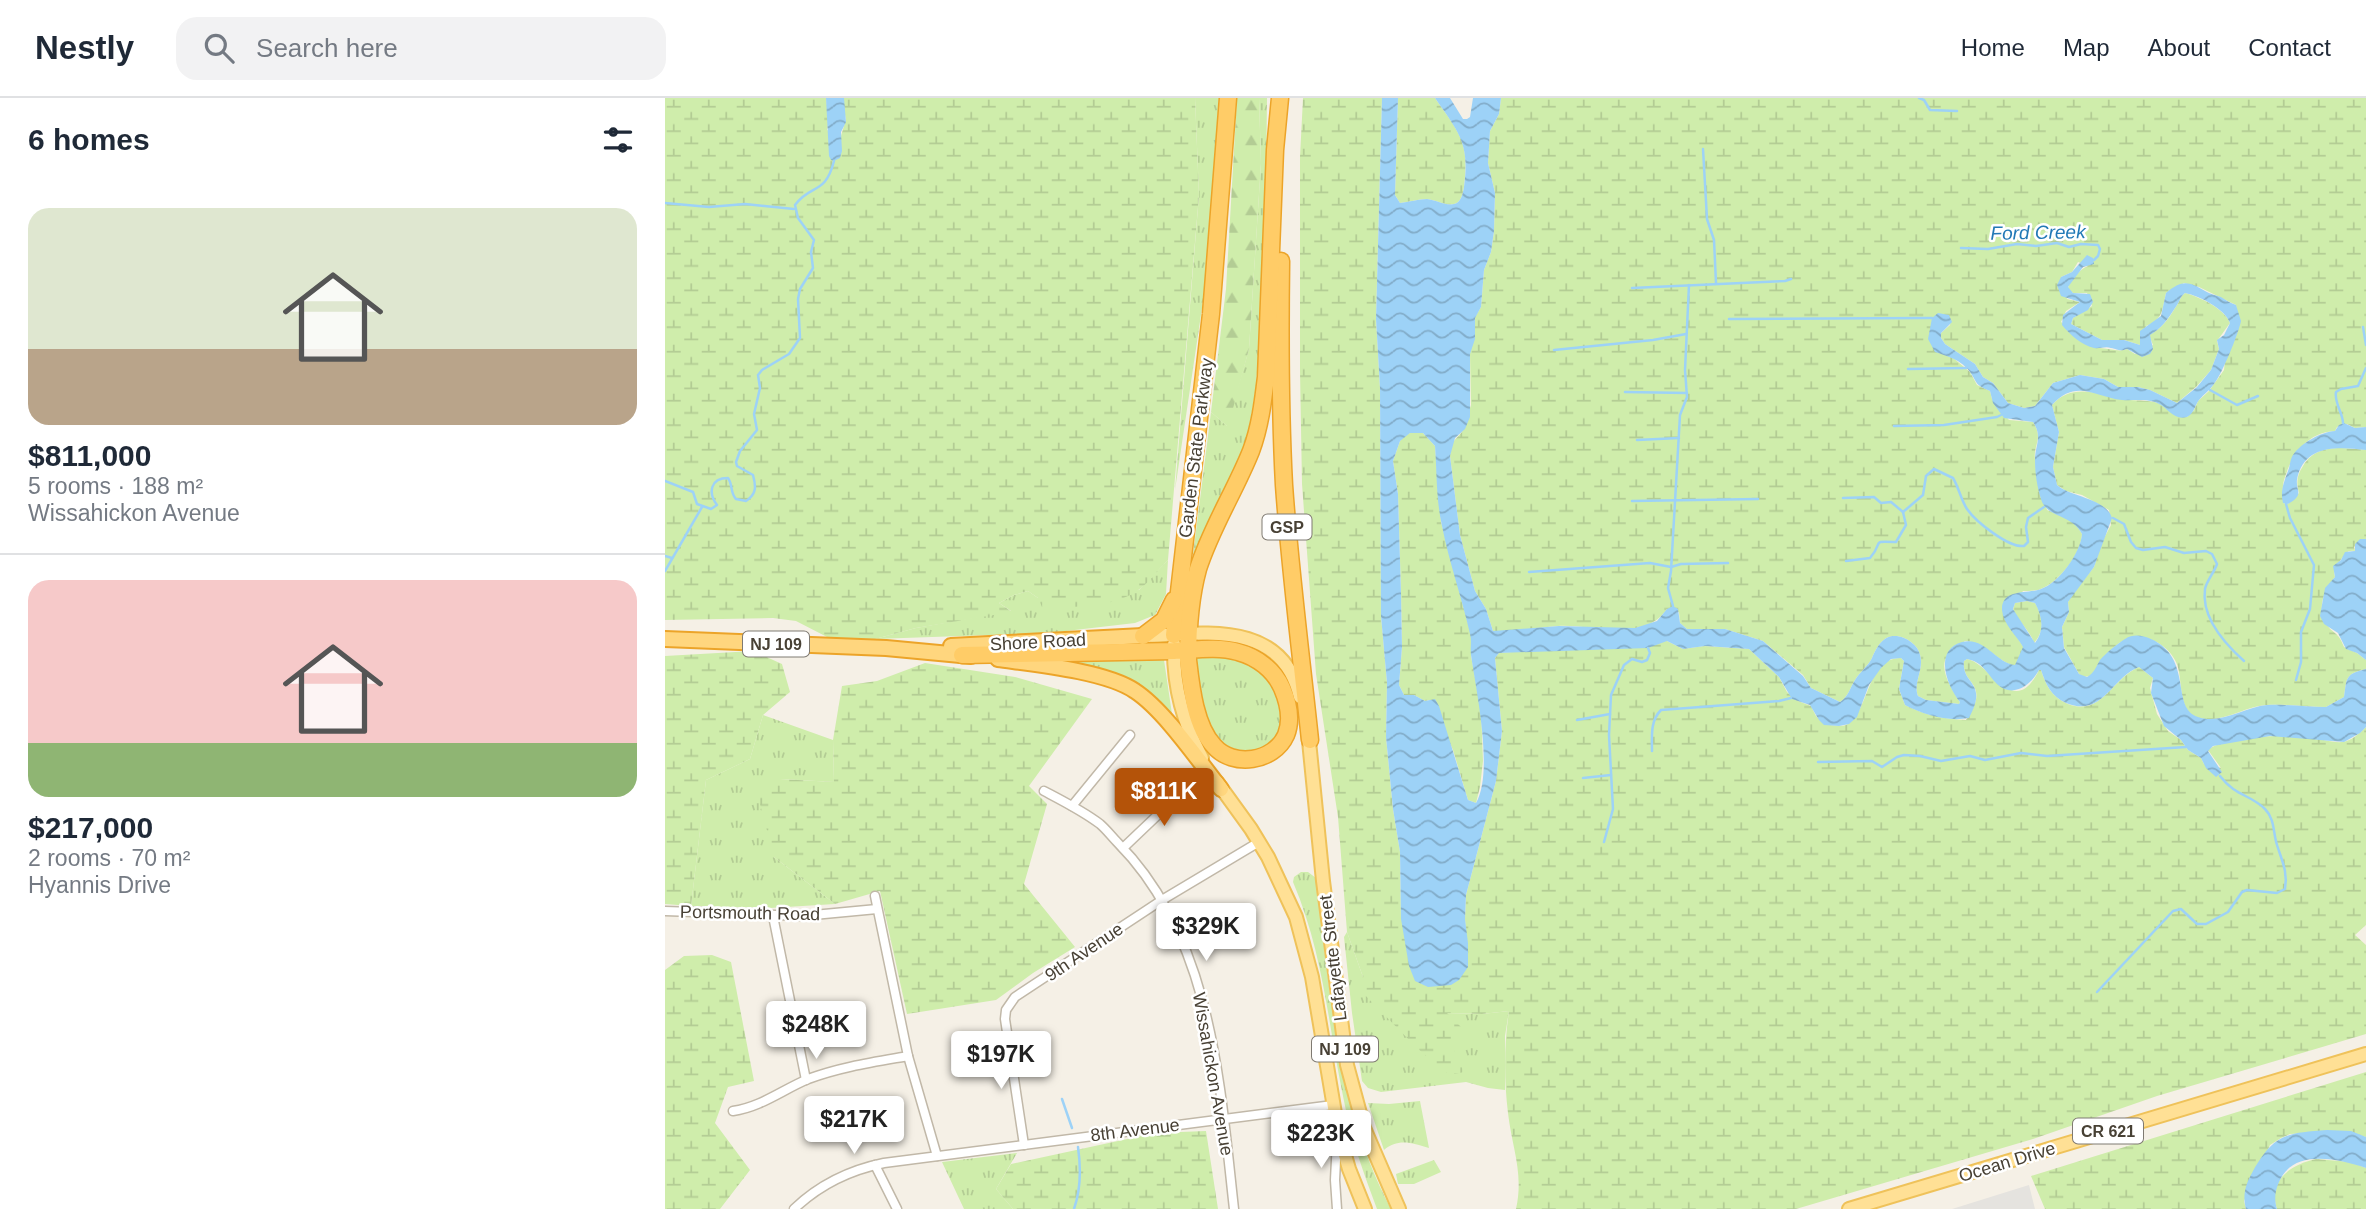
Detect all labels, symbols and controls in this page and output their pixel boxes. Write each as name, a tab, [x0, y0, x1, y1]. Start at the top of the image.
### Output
search box	[176, 17, 666, 80]
text: Nestly	[35, 29, 134, 66]
icon: search	[200, 29, 238, 67]
text: Search here	[256, 33, 398, 63]
text: Home	[1961, 34, 2025, 61]
text: Map	[2063, 34, 2110, 61]
text: About	[2148, 34, 2210, 61]
text: Contact	[2248, 34, 2331, 61]
icon: filters	[599, 121, 637, 159]
text: 6 homes	[28, 123, 150, 156]
water label: Ford Creek	[1990, 221, 2087, 244]
icon: home	[270, 254, 396, 380]
street label: Garden State Parkway	[1175, 357, 1217, 539]
text: $811,000	[28, 439, 151, 472]
text: 5 rooms · 188 m²	[28, 473, 203, 499]
text: Wissahickon Avenue	[28, 500, 240, 526]
road number: GSP	[1263, 514, 1311, 540]
icon: home	[270, 626, 396, 752]
street label: Shore Road	[990, 629, 1086, 655]
road number: NJ 109	[743, 632, 809, 656]
pin: $811K	[1115, 768, 1213, 828]
text: $811K	[1131, 778, 1197, 804]
text: $217,000	[28, 811, 153, 844]
text: 2 rooms · 70 m²	[28, 845, 190, 871]
text: Hyannis Drive	[28, 872, 171, 898]
street label: Lafayette Street	[1315, 894, 1351, 1022]
street label: Portsmouth Road	[680, 902, 820, 924]
pin: $329K	[1157, 904, 1255, 963]
text: $329K	[1172, 913, 1240, 939]
street label: 9th Avenue	[1041, 919, 1127, 985]
street label: Wissahickon Avenue	[1189, 991, 1237, 1157]
pin: $248K	[767, 1002, 865, 1061]
text: $248K	[782, 1011, 850, 1037]
pin: $197K	[952, 1032, 1050, 1091]
road number: NJ 109	[1312, 1037, 1378, 1062]
text: $197K	[967, 1041, 1035, 1067]
pin: $217K	[805, 1096, 903, 1156]
text: $217K	[820, 1106, 888, 1132]
pin: $223K	[1272, 1110, 1370, 1170]
street label: 8th Avenue	[1089, 1115, 1181, 1145]
road number: CR 621	[2073, 1119, 2143, 1144]
text: $223K	[1287, 1120, 1355, 1146]
street label: Ocean Drive	[1956, 1138, 2058, 1186]

